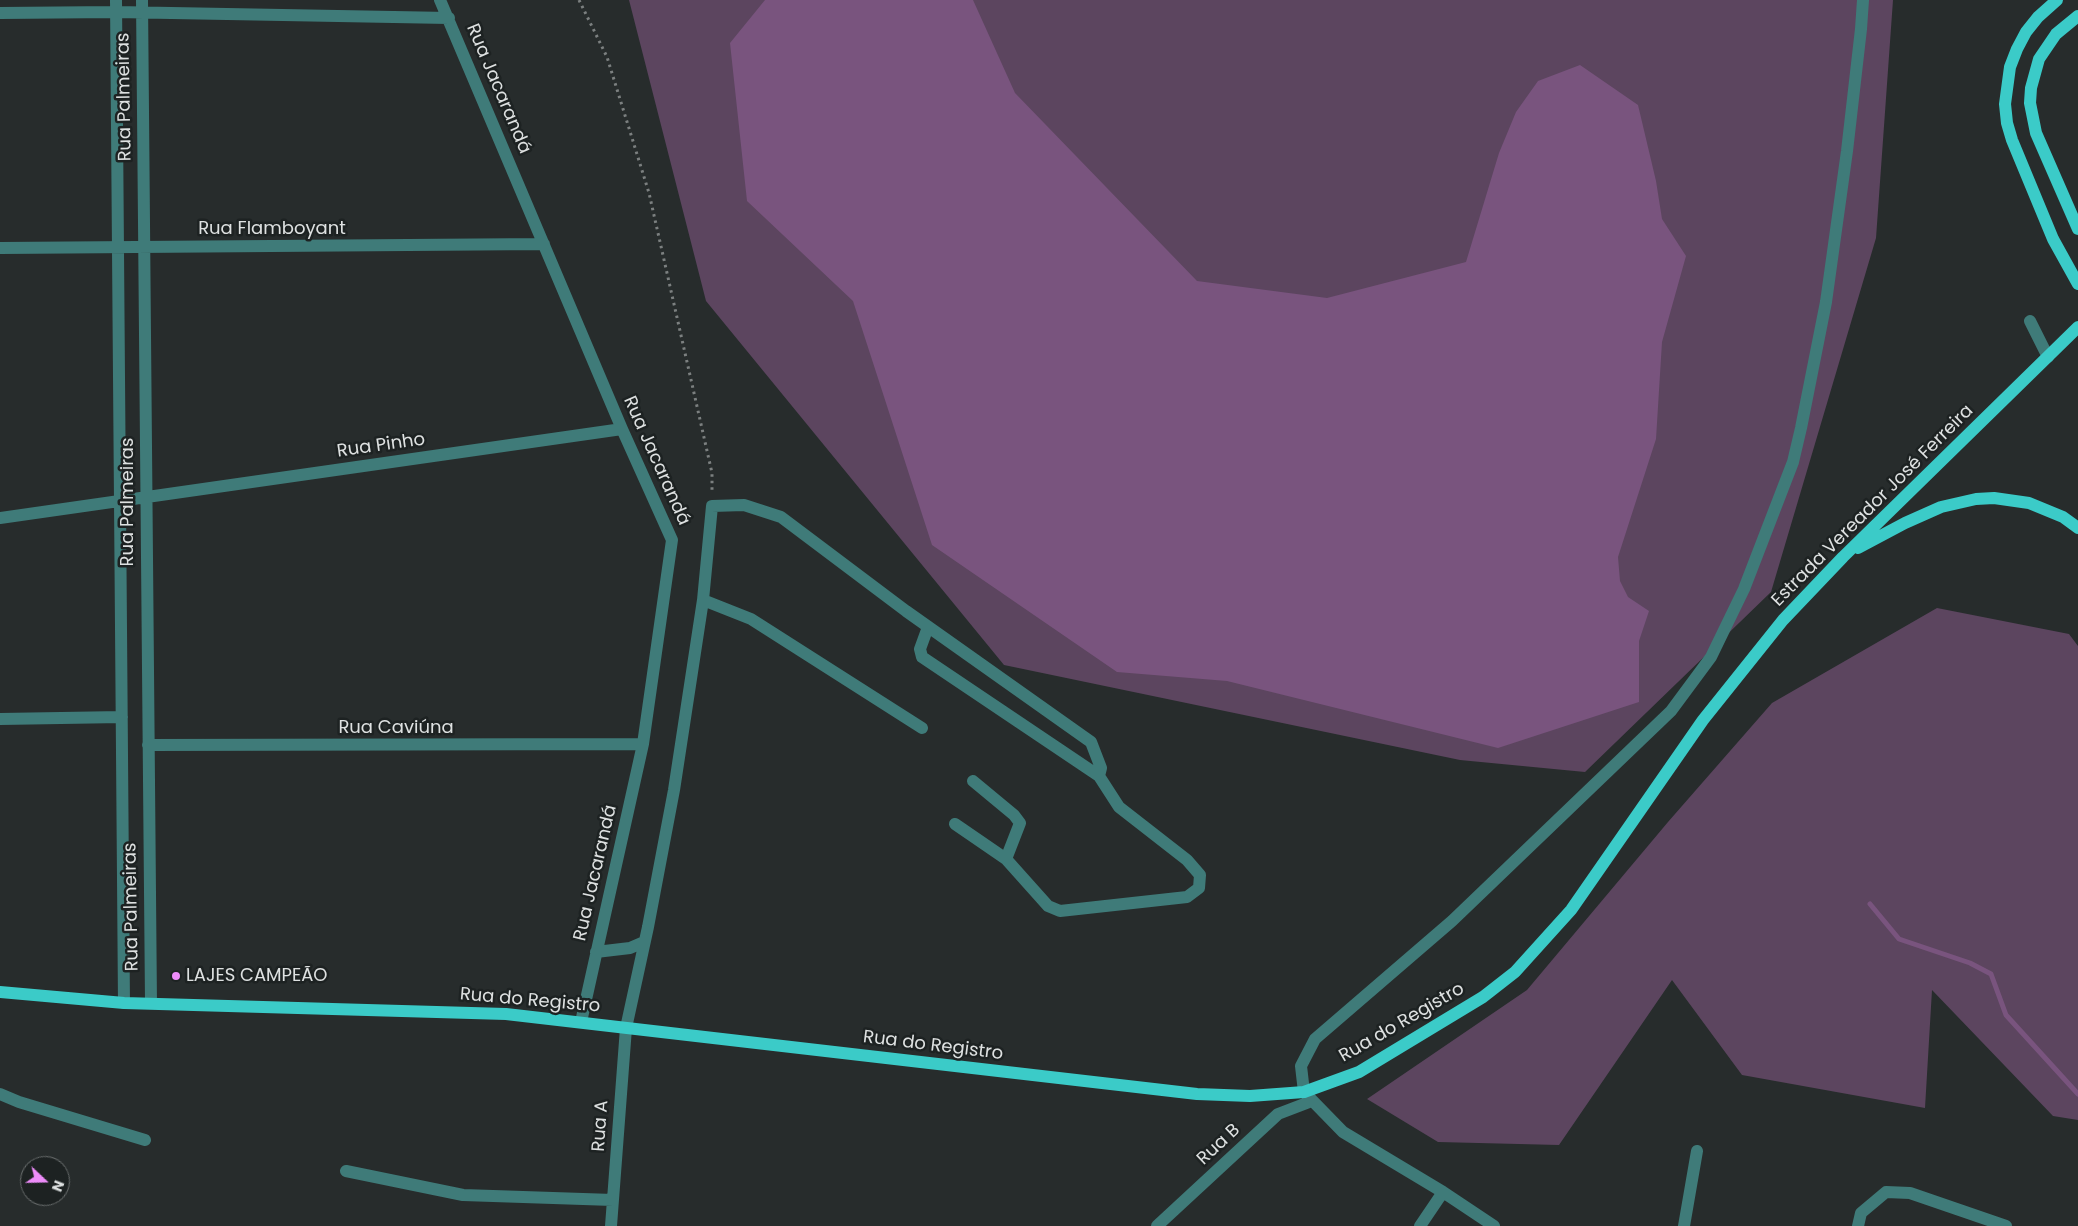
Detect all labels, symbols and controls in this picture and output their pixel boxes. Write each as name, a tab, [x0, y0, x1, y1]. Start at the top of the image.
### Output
street label: Rua Jacarandá	[461, 21, 535, 157]
street label: Rua Palmeiras	[113, 32, 137, 162]
street label: Rua Flamboyant	[198, 218, 346, 240]
street label: Rua Jacarandá	[618, 393, 694, 529]
street label: Estrada Vereador José Ferreira	[1768, 401, 1978, 611]
street label: Rua Pinho	[336, 429, 426, 463]
street label: Rua Palmeiras	[117, 438, 139, 566]
street label: Rua Caviúna	[338, 717, 454, 739]
street label: Rua Jacarandá	[570, 803, 622, 943]
street label: Rua Palmeiras	[120, 842, 144, 972]
place label: LAJES CAMPEÃO	[186, 965, 328, 987]
marker: LAJES CAMPEÃO	[170, 970, 182, 982]
street label: Rua do Registro	[1336, 978, 1468, 1068]
street label: Rua do Registro	[459, 984, 601, 1018]
street label: Rua do Registro	[862, 1027, 1004, 1065]
street label: Rua A	[588, 1100, 614, 1152]
street label: Rua B	[1193, 1120, 1245, 1170]
north arrow	[20, 1156, 70, 1206]
text: N	[47, 1178, 69, 1195]

